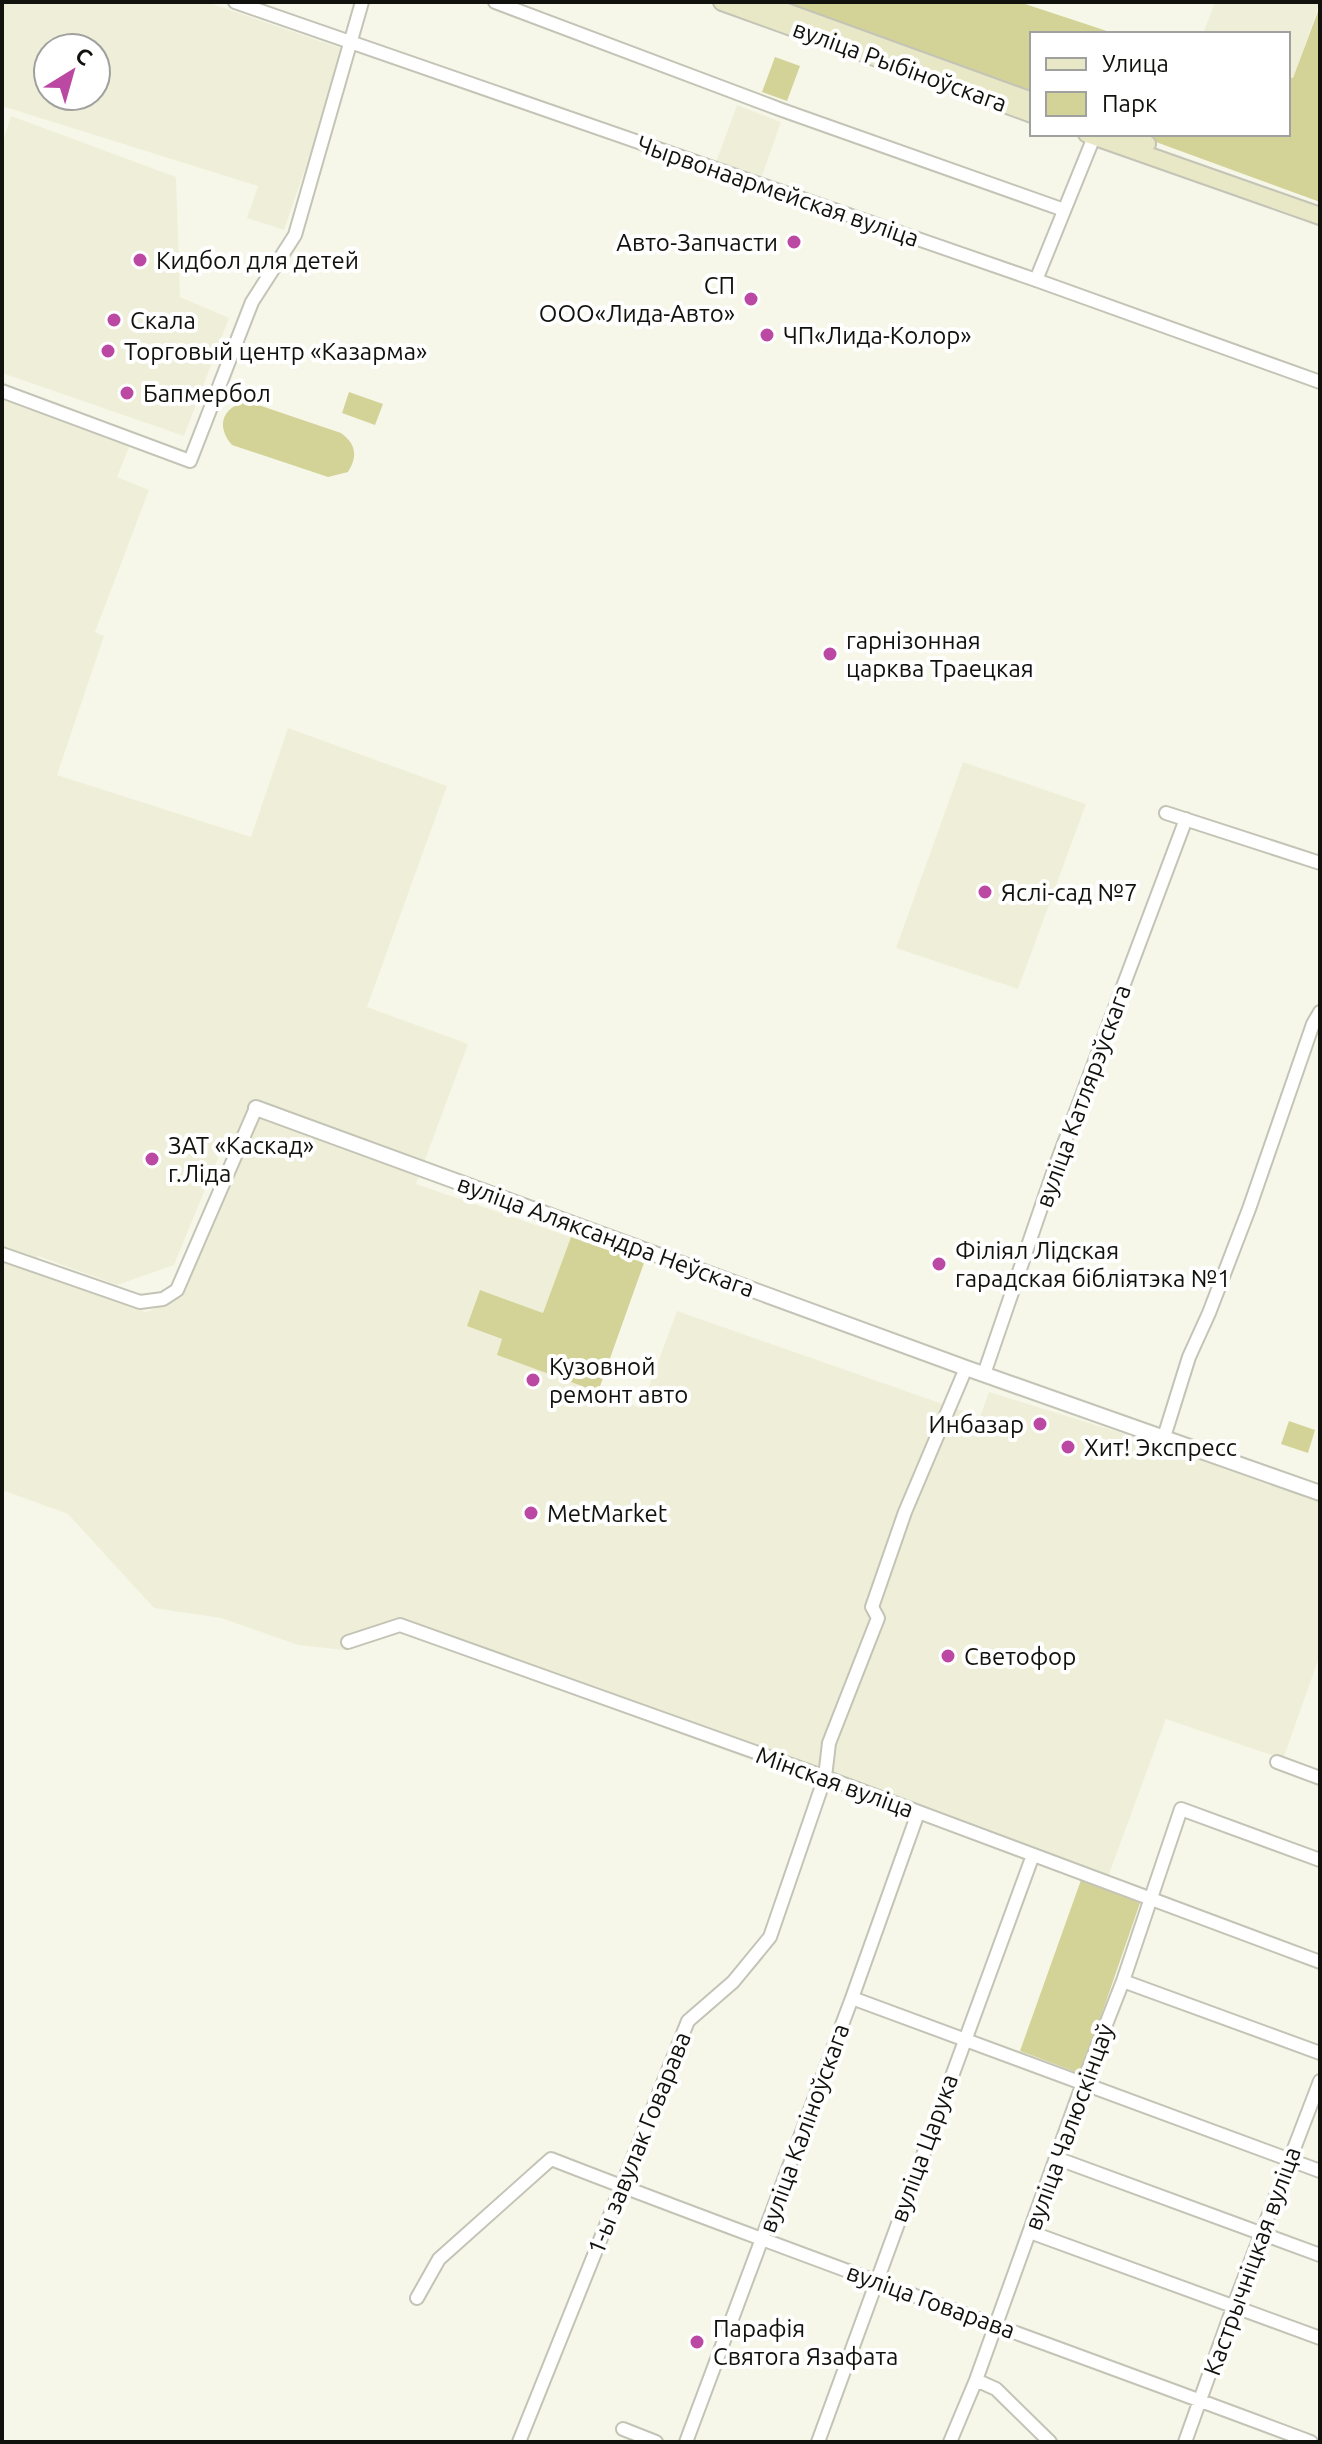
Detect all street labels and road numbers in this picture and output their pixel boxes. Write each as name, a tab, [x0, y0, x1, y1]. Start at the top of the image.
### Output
street label: вуліца Рыбіноўскага	[789, 15, 1011, 117]
street label: Чырвонаармейская вуліца	[633, 130, 923, 252]
street label: вуліца Катлярэўскага	[1030, 981, 1136, 1211]
street label: вуліца Аляксандра Неўскага	[454, 1170, 758, 1302]
street label: Мінская вуліца	[753, 1741, 917, 1823]
street label: вуліца Каліноўскага	[754, 2020, 854, 2236]
street label: вуліца Чалюскінцаў	[1019, 2020, 1119, 2234]
street label: 1-ы завулак Говарава	[582, 2028, 696, 2258]
street label: вуліца Царука	[885, 2070, 963, 2226]
street label: Кастрычніцкая вуліца	[1198, 2143, 1306, 2379]
street label: вуліца Говарава	[843, 2258, 1019, 2344]

